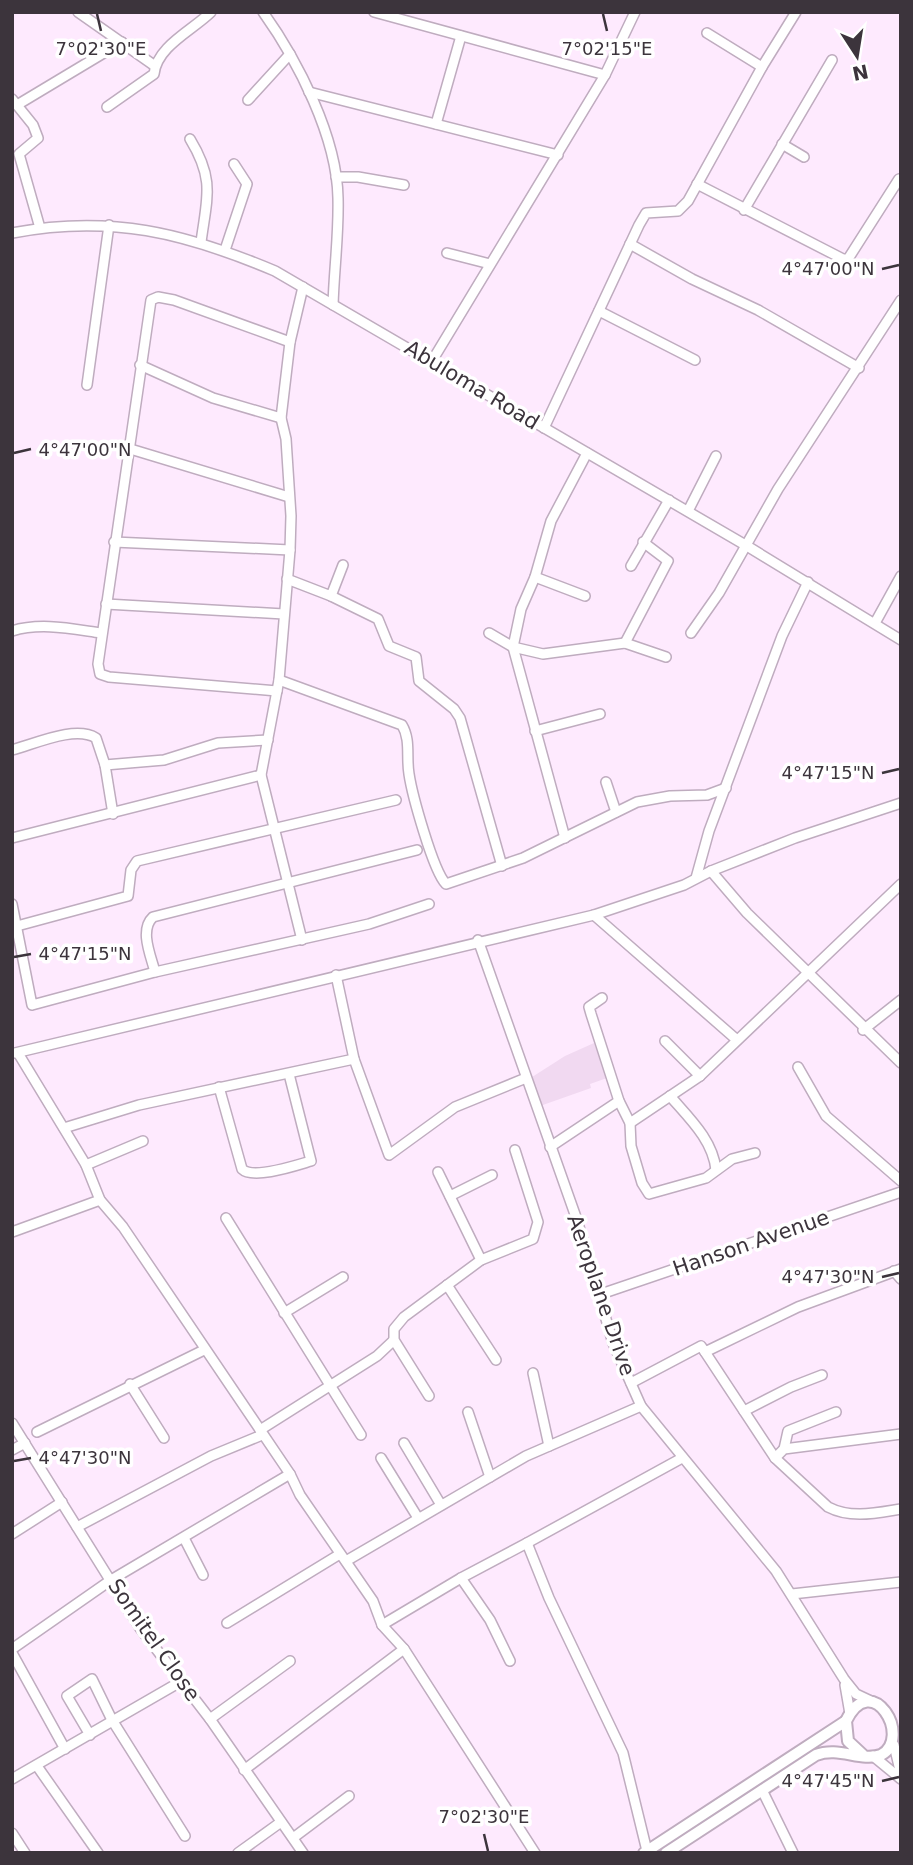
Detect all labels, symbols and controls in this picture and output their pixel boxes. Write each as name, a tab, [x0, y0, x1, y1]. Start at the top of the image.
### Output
north arrow	[822, 21, 892, 91]
text: 7°02'30"E	[56, 38, 146, 59]
text: 7°02'15"E	[562, 38, 652, 59]
text: N	[850, 60, 871, 85]
text: 4°47'00"N	[782, 258, 874, 279]
street label: Abuloma Road	[401, 335, 543, 435]
text: 4°47'00"N	[39, 439, 131, 460]
text: 4°47'15"N	[782, 762, 874, 783]
text: 4°47'15"N	[39, 943, 131, 964]
street label: Hanson Avenue	[670, 1205, 832, 1281]
street label: Aeroplane Drive	[562, 1211, 640, 1379]
text: 4°47'30"N	[782, 1266, 874, 1287]
text: 4°47'30"N	[39, 1447, 131, 1468]
street label: Somitel Close	[103, 1574, 205, 1706]
text: 4°47'45"N	[782, 1770, 874, 1791]
text: 7°02'30"E	[439, 1806, 529, 1827]

